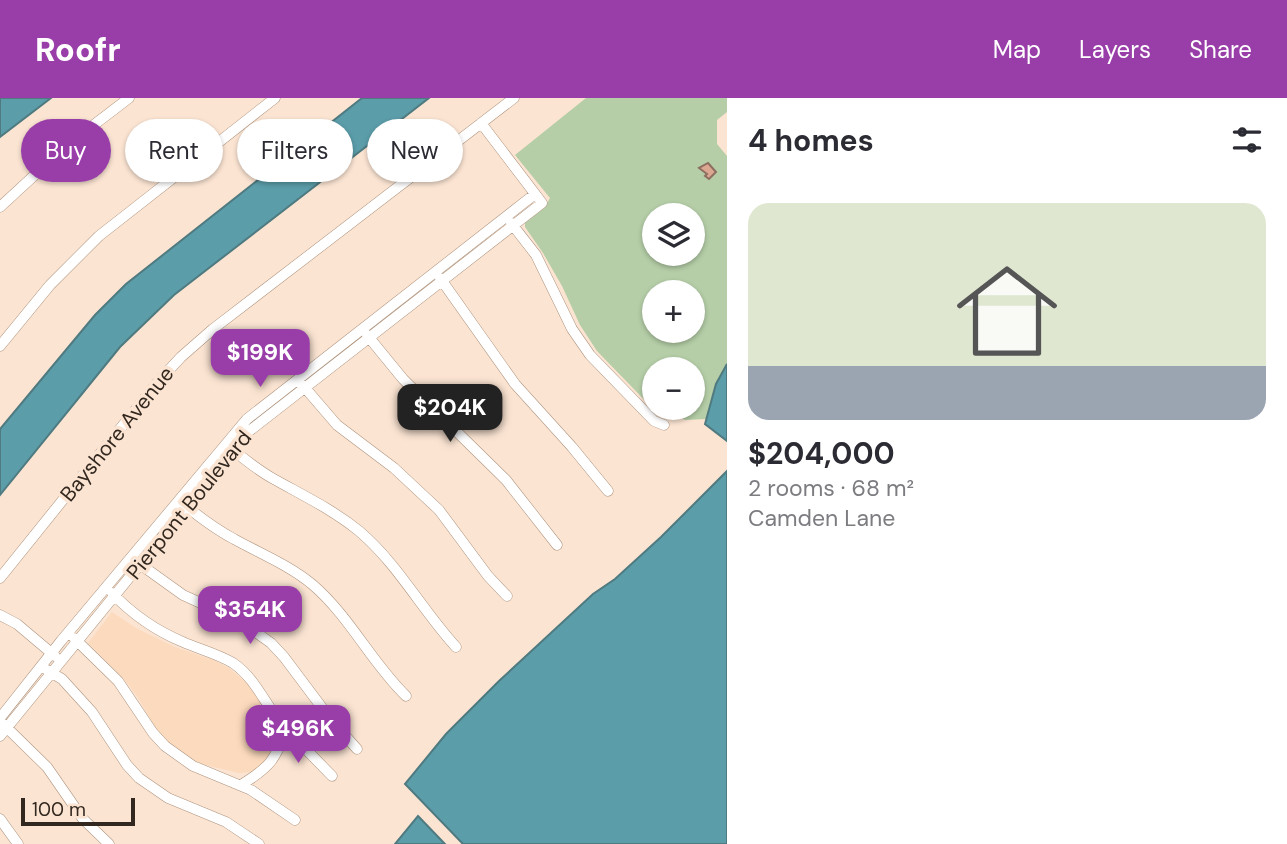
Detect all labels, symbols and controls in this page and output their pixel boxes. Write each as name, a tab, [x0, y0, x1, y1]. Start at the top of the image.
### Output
text: Roofr	[35, 28, 121, 71]
text: Map	[993, 34, 1041, 65]
text: Layers	[1079, 34, 1151, 65]
text: Share	[1189, 34, 1252, 65]
chip: Buy	[21, 119, 111, 182]
chip: Rent	[125, 119, 223, 182]
chip: Filters	[237, 119, 353, 182]
chip: New	[367, 119, 463, 182]
text: 4 homes	[748, 121, 874, 160]
icon: filters	[1228, 121, 1266, 159]
map controls	[642, 203, 705, 420]
button: layers	[642, 203, 705, 266]
icon: home	[944, 248, 1070, 374]
button: +	[642, 280, 705, 343]
pin: $199K	[211, 330, 309, 389]
text: $199K	[227, 337, 293, 367]
button: −	[642, 357, 705, 420]
street label: Bayshore Avenue	[54, 361, 180, 507]
pin: $204K	[401, 384, 499, 444]
text: $204K	[413, 392, 487, 422]
street label: Pierpont Boulevard	[120, 425, 258, 585]
text: $204,000	[748, 434, 895, 473]
text: 2 rooms · 68 m²	[748, 473, 914, 503]
text: Camden Lane	[748, 503, 895, 533]
pin: $354K	[201, 587, 299, 646]
text: $354K	[214, 594, 286, 624]
pin: $496K	[249, 706, 347, 765]
text: $496K	[261, 713, 335, 743]
scale bar	[21, 795, 135, 827]
text: 100 m	[32, 797, 86, 822]

